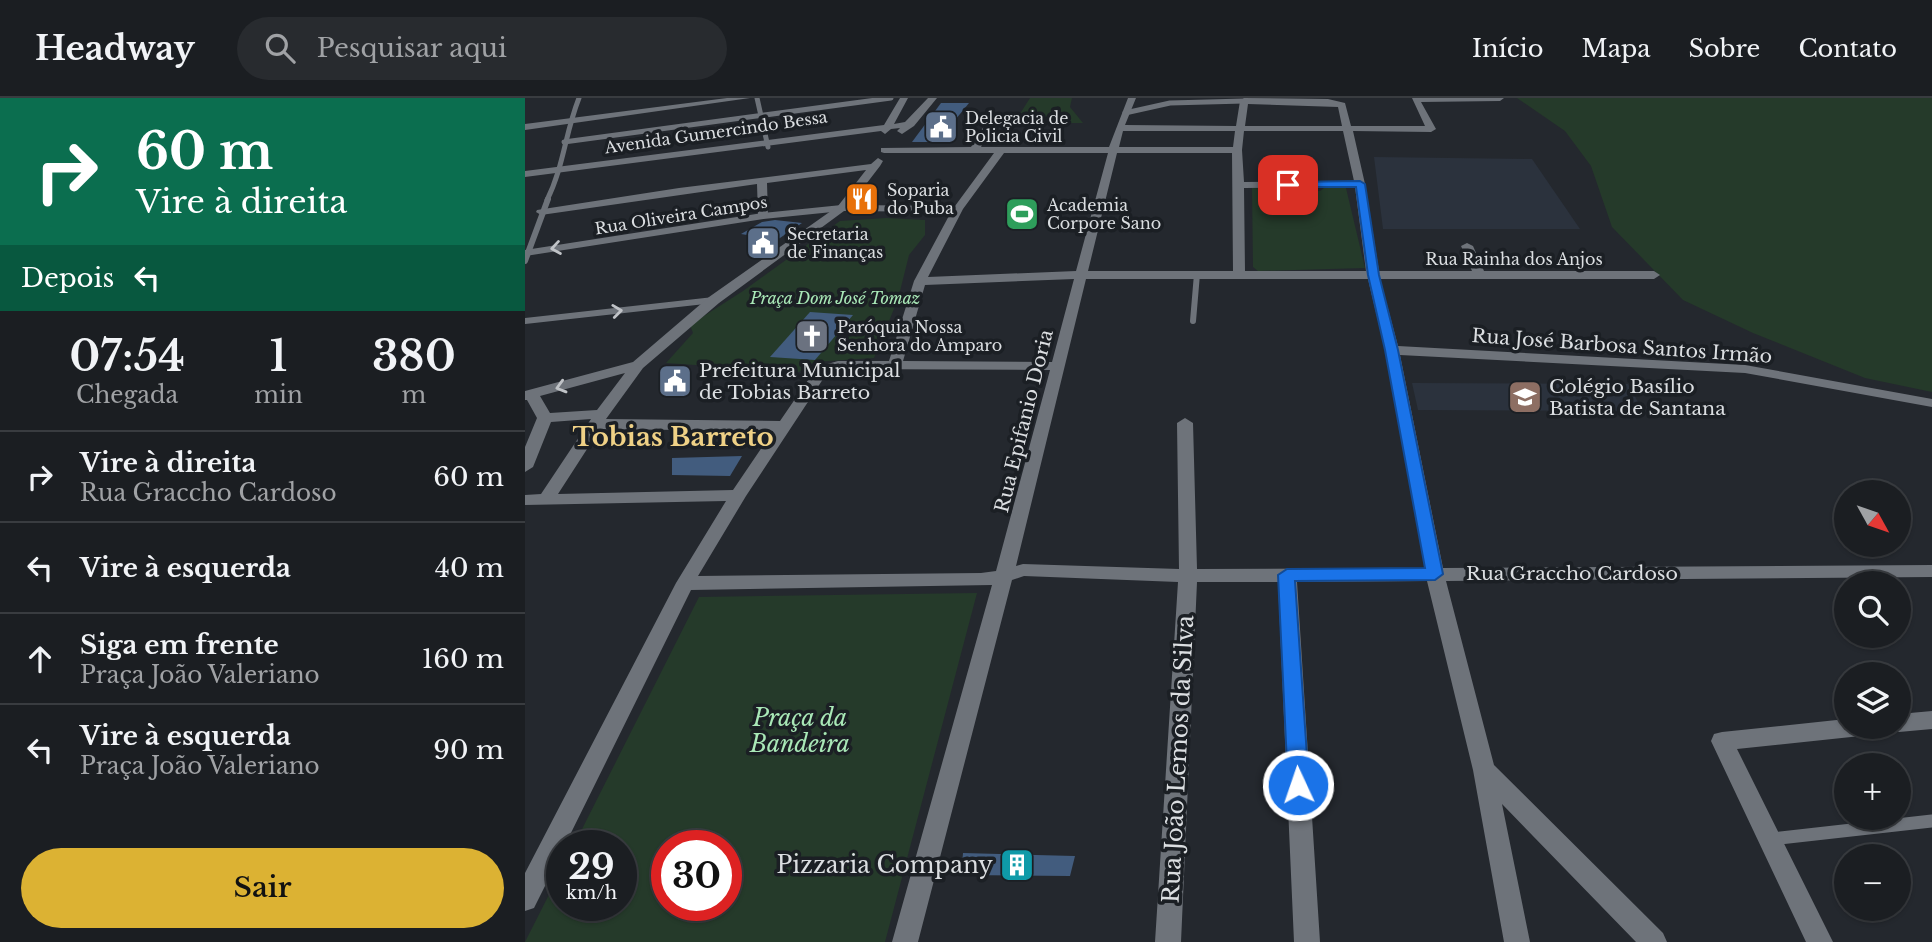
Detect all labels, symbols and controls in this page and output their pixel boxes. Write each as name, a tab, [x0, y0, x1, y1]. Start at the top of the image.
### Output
search box	[237, 17, 727, 80]
text: Headway	[35, 28, 195, 69]
icon: search	[261, 29, 299, 67]
text: Pesquisar aqui	[317, 32, 507, 64]
text: Início	[1472, 34, 1544, 63]
text: Mapa	[1582, 34, 1651, 63]
text: Sobre	[1689, 34, 1760, 63]
text: Contato	[1798, 34, 1897, 63]
street label: Avenida Gumercindo Bessa	[602, 106, 829, 158]
public building icon: Delegacia de Policia Civil	[922, 108, 960, 146]
place label: Delegacia de Policia Civil	[965, 108, 1068, 146]
text: 60 m	[136, 121, 273, 182]
icon: right	[21, 126, 112, 217]
pin	[1258, 155, 1318, 215]
icon: arrive	[1269, 166, 1307, 204]
restaurant icon: Soparia do Puba	[843, 180, 881, 218]
place label: Soparia do Puba	[887, 180, 954, 218]
text: Vire à direita	[136, 182, 347, 222]
street label: Rua Oliveira Campos	[593, 191, 769, 239]
sports icon: Academia Corpore Sano	[1003, 195, 1041, 233]
place label: Academia Corpore Sano	[1046, 195, 1161, 233]
public building icon: Secretaria de Finanças	[744, 224, 782, 262]
place label: Secretaria de Finanças	[787, 224, 883, 262]
one-way arrow	[550, 240, 562, 255]
street label: Rua Rainha dos Anjos	[1425, 249, 1603, 269]
icon: left	[128, 259, 166, 297]
text: Depois	[21, 262, 114, 294]
park label: Praça Dom José Tomaz	[749, 288, 920, 308]
one-way arrow	[611, 303, 623, 318]
church icon: Paróquia Nossa Senhora do Amparo	[793, 317, 831, 355]
place label: Paróquia Nossa Senhora do Amparo	[837, 317, 1002, 355]
street label: Rua José Barbosa Santos Irmão	[1471, 324, 1773, 368]
street label: Rua Epifanio Doria	[990, 327, 1058, 515]
text: 07:54	[69, 330, 185, 382]
text: 1	[269, 330, 288, 382]
text: 380	[372, 330, 456, 382]
place label: Prefeitura Municipal de Tobias Barreto	[699, 359, 900, 404]
public building icon: Prefeitura Municipal de Tobias Barreto	[656, 362, 694, 400]
place label: Colégio Basílio Batista de Santana	[1549, 375, 1726, 420]
one-way arrow	[555, 378, 567, 393]
school or university icon: Colégio Basílio Batista de Santana	[1506, 378, 1544, 416]
text: Chegada	[76, 381, 178, 409]
text: min	[254, 381, 303, 409]
text: m	[402, 381, 426, 409]
district label: Tobias Barreto	[572, 421, 774, 453]
text: Vire à direita	[80, 447, 256, 479]
icon: right	[21, 458, 59, 496]
text: 60 m	[433, 461, 504, 493]
text: Rua Graccho Cardoso	[80, 479, 336, 507]
north arrow	[1834, 480, 1911, 556]
map controls	[1834, 480, 1911, 921]
icon: left	[21, 549, 59, 587]
text: Vire à esquerda	[80, 552, 291, 584]
text: 40 m	[435, 552, 504, 584]
street label: Rua Graccho Cardoso	[1466, 562, 1678, 585]
button: search	[1834, 571, 1911, 648]
street label: Rua João Lemos da Silva	[1156, 614, 1200, 904]
text: Siga em frente	[80, 629, 279, 661]
icon: ahead	[21, 640, 59, 678]
text: 160 m	[422, 643, 504, 675]
text: Praça João Valeriano	[80, 661, 320, 689]
button: layers	[1834, 662, 1911, 739]
park label: Praça da Bandeira	[749, 704, 850, 758]
text: Vire à esquerda	[80, 720, 291, 752]
icon: left	[21, 731, 59, 769]
text: 90 m	[433, 734, 504, 766]
position arrow	[1261, 748, 1335, 822]
text: Praça João Valeriano	[80, 752, 320, 780]
button: +	[1834, 753, 1911, 830]
speed limit sign: 30	[651, 830, 742, 921]
button: −	[1834, 844, 1911, 921]
text: 29	[568, 845, 615, 888]
building icon: Pizzaria Company	[998, 846, 1036, 884]
button: Sair	[21, 848, 504, 928]
place label: Pizzaria Company	[776, 851, 993, 879]
text: km/h	[566, 882, 617, 904]

